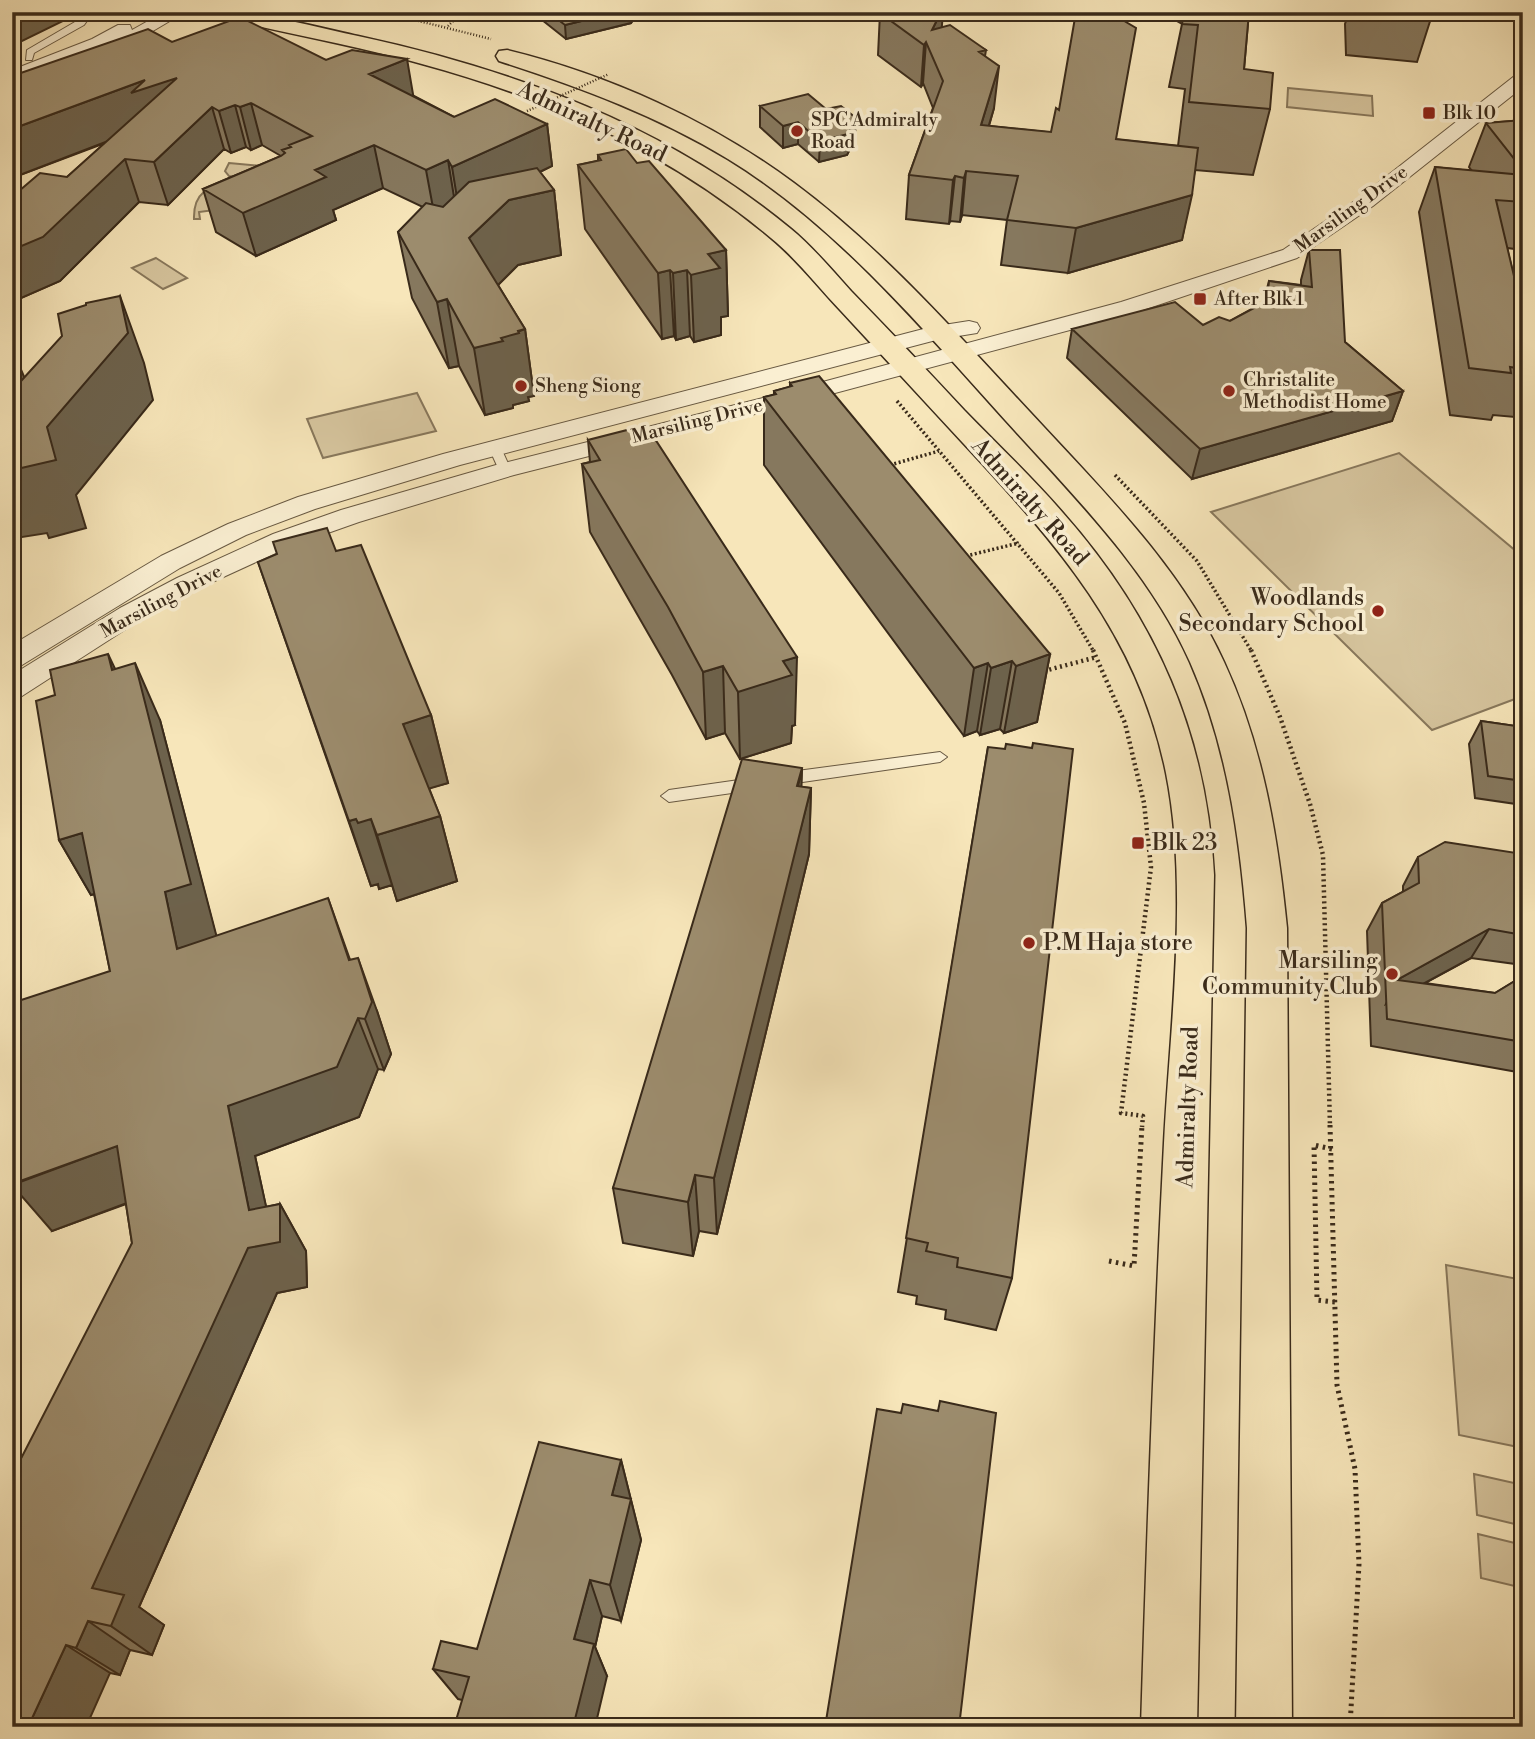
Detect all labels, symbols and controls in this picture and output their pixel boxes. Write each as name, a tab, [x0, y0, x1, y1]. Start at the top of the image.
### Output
street label: Admiralty Road	[512, 75, 671, 169]
place label: Blk 10	[1442, 101, 1496, 125]
marker: Blk 10	[1421, 105, 1437, 121]
place label: SPC Admiralty Road	[811, 108, 938, 154]
marker: SPC Admiralty Road	[789, 123, 805, 139]
street label: Marsiling Drive	[1290, 160, 1412, 258]
place label: After Blk 1	[1213, 287, 1304, 311]
marker: After Blk 1	[1192, 291, 1208, 307]
place label: Christalite Methodist Home	[1243, 368, 1387, 414]
place label: Sheng Siong	[535, 374, 641, 398]
marker: Sheng Siong	[513, 378, 529, 394]
marker: Christalite Methodist Home	[1221, 383, 1237, 399]
street label: Marsiling Drive	[629, 393, 765, 449]
street label: Admiralty Road	[965, 432, 1095, 572]
street label: Marsiling Drive	[96, 559, 226, 643]
place label: Woodlands Secondary School	[1179, 584, 1364, 638]
marker: Woodlands Secondary School	[1370, 603, 1386, 619]
place label: Blk 23	[1151, 829, 1218, 857]
marker: Blk 23	[1130, 835, 1146, 851]
place label: P.M Haja store	[1043, 929, 1193, 957]
marker: P.M Haja store	[1021, 935, 1037, 951]
place label: Marsiling Community Club	[1202, 947, 1378, 1001]
marker: Marsiling Community Club	[1384, 966, 1400, 982]
street label: Admiralty Road	[1171, 1026, 1205, 1189]

